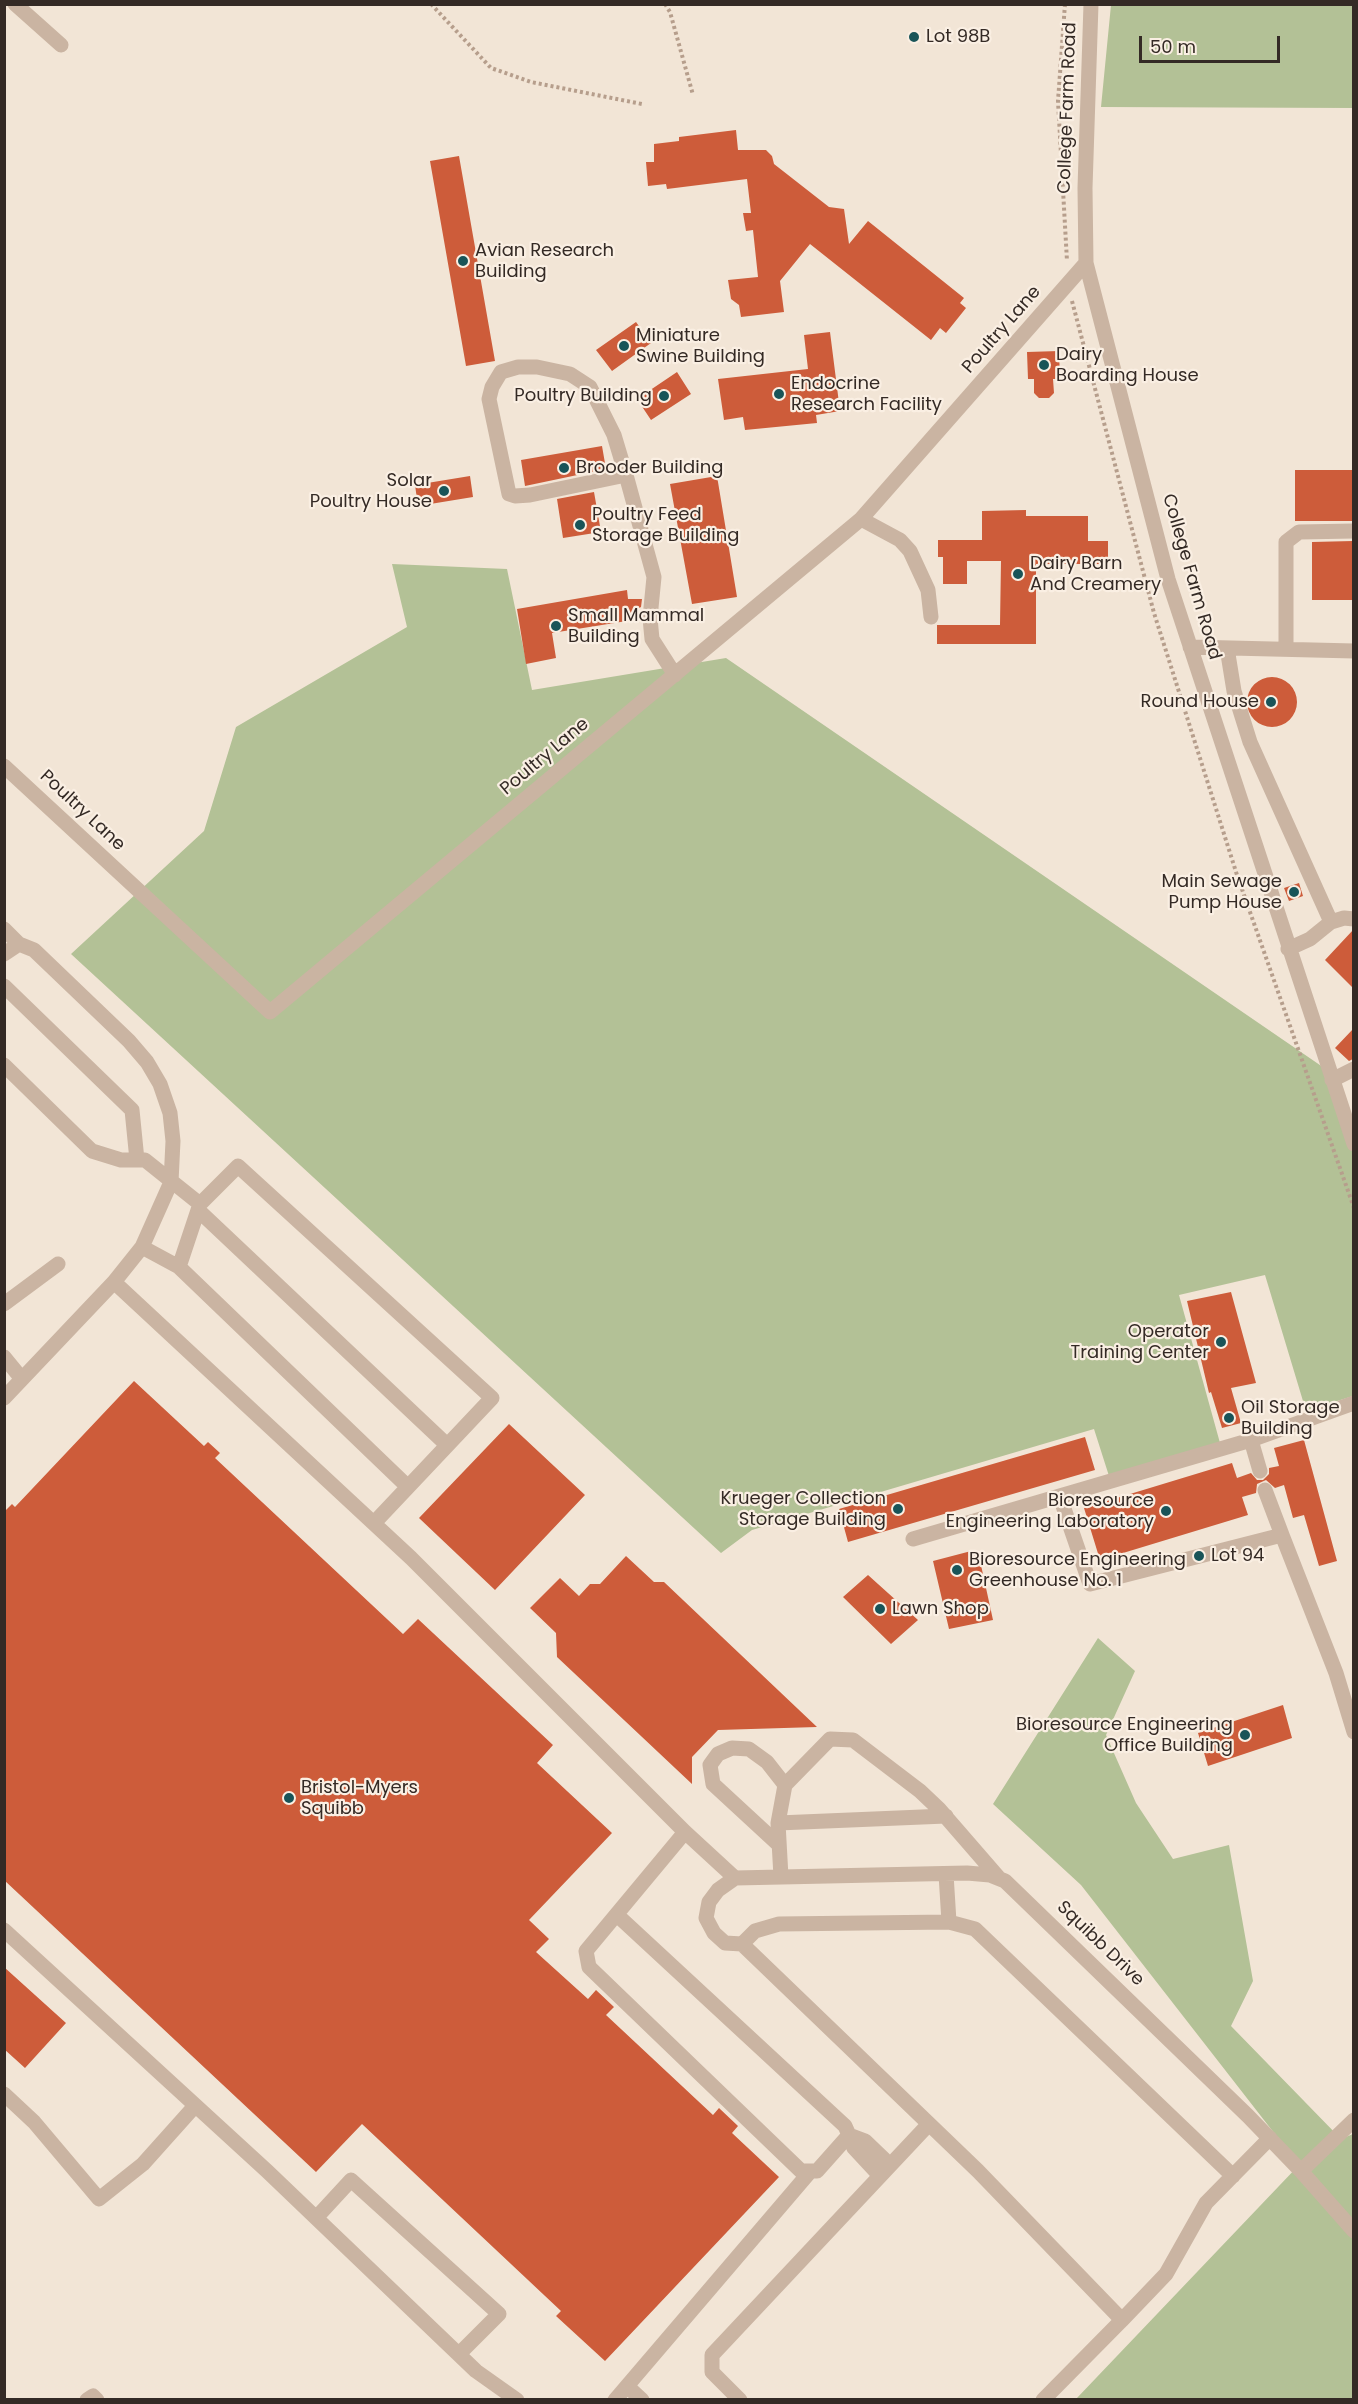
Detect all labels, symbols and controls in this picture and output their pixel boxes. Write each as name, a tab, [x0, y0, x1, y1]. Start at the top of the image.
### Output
street label: College Farm Road	[1054, 22, 1082, 194]
scale bar	[1142, 24, 1283, 62]
place label: Lot 98B	[926, 26, 990, 48]
marker: Lot 98B	[907, 30, 921, 44]
text: 50 m	[1150, 34, 1196, 59]
place label: Avian Research Building	[475, 240, 614, 282]
marker: Avian Research Building	[456, 254, 470, 268]
street label: Poultry Lane	[958, 282, 1046, 378]
place label: Miniature Swine Building	[636, 325, 765, 368]
marker: Miniature Swine Building	[617, 339, 631, 353]
place label: Dairy Boarding House	[1056, 344, 1199, 386]
marker: Dairy Boarding House	[1037, 358, 1051, 372]
place label: Endocrine Research Facility	[791, 373, 942, 416]
place label: Poultry Building	[514, 385, 652, 407]
marker: Endocrine Research Facility	[772, 387, 786, 401]
marker: Poultry Building	[657, 389, 671, 403]
place label: Brooder Building	[576, 457, 723, 479]
marker: Brooder Building	[557, 461, 571, 475]
place label: Solar Poultry House	[310, 470, 432, 512]
marker: Solar Poultry House	[437, 484, 451, 498]
street label: College Farm Road	[1157, 492, 1225, 662]
place label: Poultry Feed Storage Building	[592, 504, 739, 546]
marker: Poultry Feed Storage Building	[573, 518, 587, 532]
place label: Dairy Barn And Creamery	[1030, 553, 1161, 596]
marker: Dairy Barn And Creamery	[1011, 567, 1025, 581]
place label: Small Mammal Building	[568, 605, 704, 648]
marker: Small Mammal Building	[549, 619, 563, 633]
place label: Round House	[1140, 691, 1259, 713]
marker: Round House	[1264, 695, 1278, 709]
street label: Poultry Lane	[496, 714, 594, 800]
street label: Poultry Lane	[35, 766, 129, 856]
place label: Main Sewage Pump House	[1162, 871, 1282, 914]
marker: Main Sewage Pump House	[1287, 885, 1301, 899]
place label: Operator Training Center	[1071, 1321, 1209, 1364]
marker: Operator Training Center	[1214, 1335, 1228, 1349]
place label: Oil Storage Building	[1241, 1397, 1340, 1440]
marker: Oil Storage Building	[1222, 1411, 1236, 1425]
place label: Krueger Collection Storage Building	[721, 1488, 886, 1530]
place label: Bioresource Engineering Laboratory	[946, 1490, 1154, 1532]
marker: Krueger Collection Storage Building	[891, 1502, 905, 1516]
marker: Bioresource Engineering Laboratory	[1159, 1504, 1173, 1518]
place label: Lot 94	[1211, 1545, 1264, 1567]
place label: Bioresource Engineering Greenhouse No. 1	[969, 1549, 1186, 1592]
marker: Lot 94	[1192, 1549, 1206, 1563]
marker: Bioresource Engineering Greenhouse No. 1	[950, 1563, 964, 1577]
place label: Lawn Shop	[892, 1598, 989, 1620]
marker: Lawn Shop	[873, 1602, 887, 1616]
place label: Bioresource Engineering Office Building	[1016, 1714, 1233, 1756]
marker: Bioresource Engineering Office Building	[1238, 1728, 1252, 1742]
place label: Bristol-Myers Squibb	[301, 1777, 418, 1820]
marker: Bristol-Myers Squibb	[282, 1791, 296, 1805]
street label: Squibb Drive	[1052, 1897, 1148, 1991]

